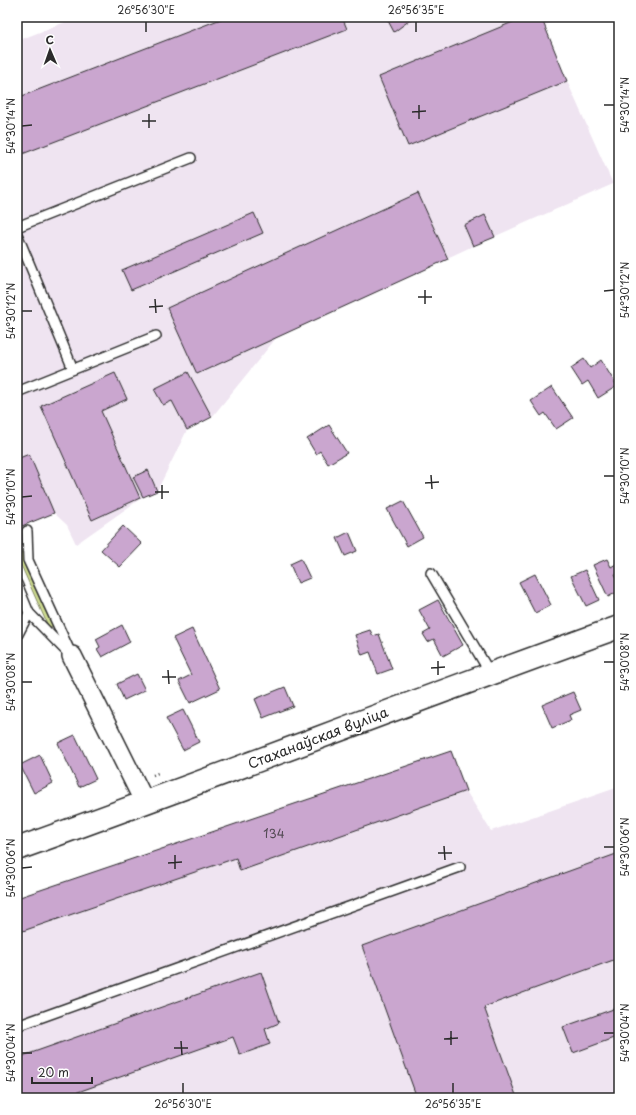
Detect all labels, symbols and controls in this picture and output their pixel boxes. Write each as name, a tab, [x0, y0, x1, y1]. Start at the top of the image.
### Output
text: 26°56'30"E	[117, 2, 175, 17]
text: 26°56'35"E	[388, 2, 444, 17]
north arrow	[30, 30, 70, 70]
text: С	[45, 31, 54, 48]
text: 54°30'14"N	[617, 77, 632, 133]
text: 54°30'14"N	[3, 98, 18, 154]
text: 54°30'12"N	[617, 261, 632, 318]
text: 54°30'12"N	[3, 282, 18, 339]
text: 54°30'10"N	[617, 447, 632, 505]
text: 54°30'10"N	[3, 468, 18, 526]
text: 54°30'08"N	[617, 632, 632, 691]
text: 54°30'08"N	[3, 652, 18, 711]
street label: Стаханаўская вуліца	[245, 701, 391, 774]
text: 54°30'06"N	[617, 817, 632, 877]
house number: 134	[263, 824, 285, 842]
text: 54°30'06"N	[3, 838, 18, 898]
text: 54°30'04"N	[617, 1003, 632, 1062]
text: 54°30'04"N	[3, 1023, 18, 1082]
scale bar	[32, 1059, 92, 1085]
text: 20 m	[38, 1063, 69, 1081]
text: 26°56'30"E	[154, 1096, 212, 1111]
text: 26°56'35"E	[425, 1096, 481, 1111]

